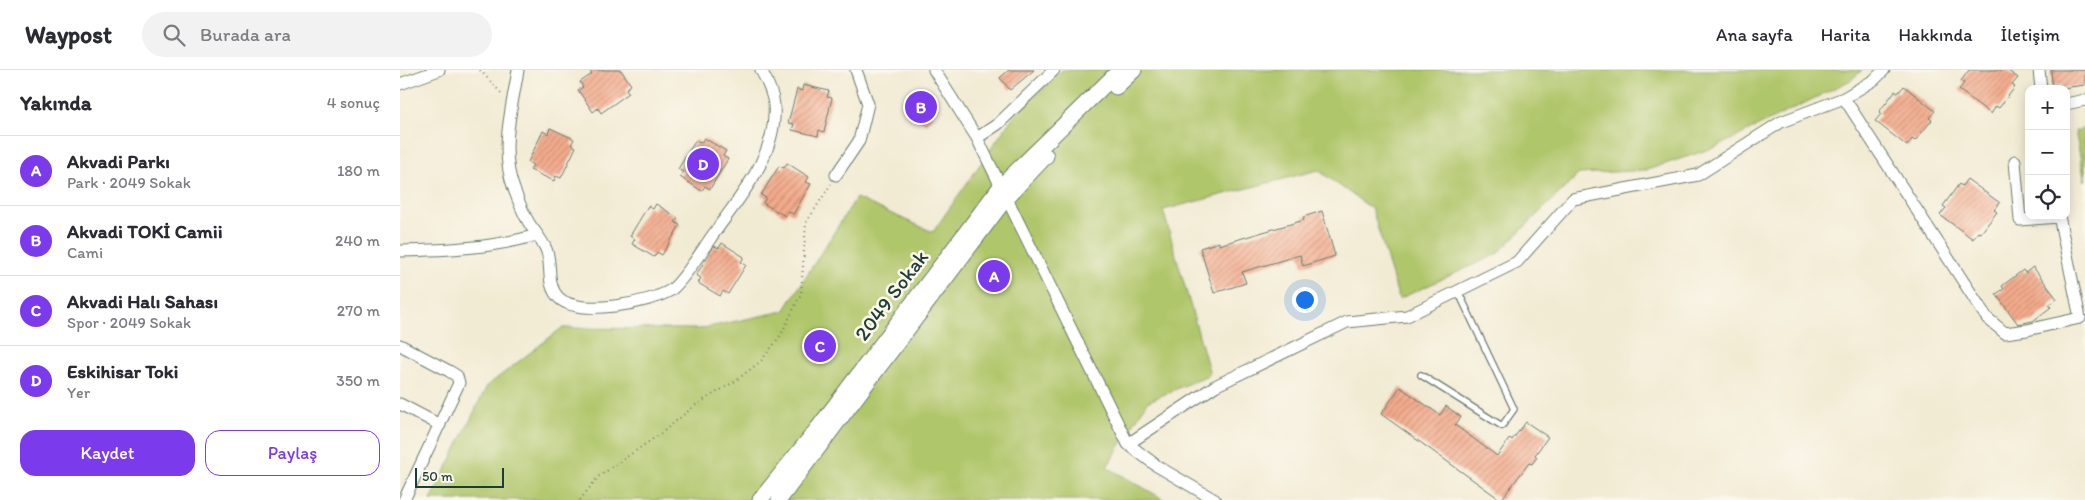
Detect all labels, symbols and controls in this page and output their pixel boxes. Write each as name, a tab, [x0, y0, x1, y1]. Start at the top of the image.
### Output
search box	[142, 12, 492, 57]
text: Waypost	[25, 20, 112, 49]
icon: search	[160, 21, 188, 49]
text: Burada ara	[200, 23, 291, 46]
text: Ana sayfa	[1716, 24, 1793, 46]
text: Harita	[1821, 24, 1870, 46]
text: Hakkında	[1898, 24, 1973, 46]
text: İletişim	[2001, 24, 2060, 46]
map controls	[2025, 85, 2070, 220]
button: +	[2025, 85, 2070, 130]
pin: B	[905, 88, 937, 126]
text: Yakında	[20, 90, 92, 115]
text: 4 sonuç	[327, 93, 380, 112]
button: −	[2025, 130, 2070, 175]
pin: D	[687, 145, 719, 183]
text: Akvadi Parkı	[67, 150, 170, 173]
text: A	[31, 161, 41, 180]
text: 180 m	[337, 161, 380, 180]
text: Park · 2049 Sokak	[67, 173, 191, 192]
button: locate	[2025, 175, 2070, 220]
text: Akvadi TOKİ Camii	[67, 220, 222, 243]
text: B	[31, 231, 41, 250]
text: 240 m	[335, 231, 380, 250]
text: Cami	[67, 243, 103, 262]
street label: 2049 Sokak	[849, 245, 933, 345]
pin: A	[978, 257, 1010, 295]
your location	[1292, 287, 1318, 313]
text: Akvadi Halı Sahası	[67, 290, 218, 313]
text: C	[31, 301, 41, 320]
text: 270 m	[337, 301, 380, 320]
text: Spor · 2049 Sokak	[67, 313, 191, 332]
pin: C	[804, 327, 836, 365]
text: Eskihisar Toki	[67, 360, 178, 383]
text: D	[31, 371, 41, 390]
text: 350 m	[336, 371, 380, 390]
text: Yer	[67, 383, 90, 402]
button: Kaydet	[20, 430, 195, 476]
button: Paylaş	[205, 430, 380, 476]
scale bar	[415, 465, 504, 488]
text: 50 m	[422, 468, 453, 485]

